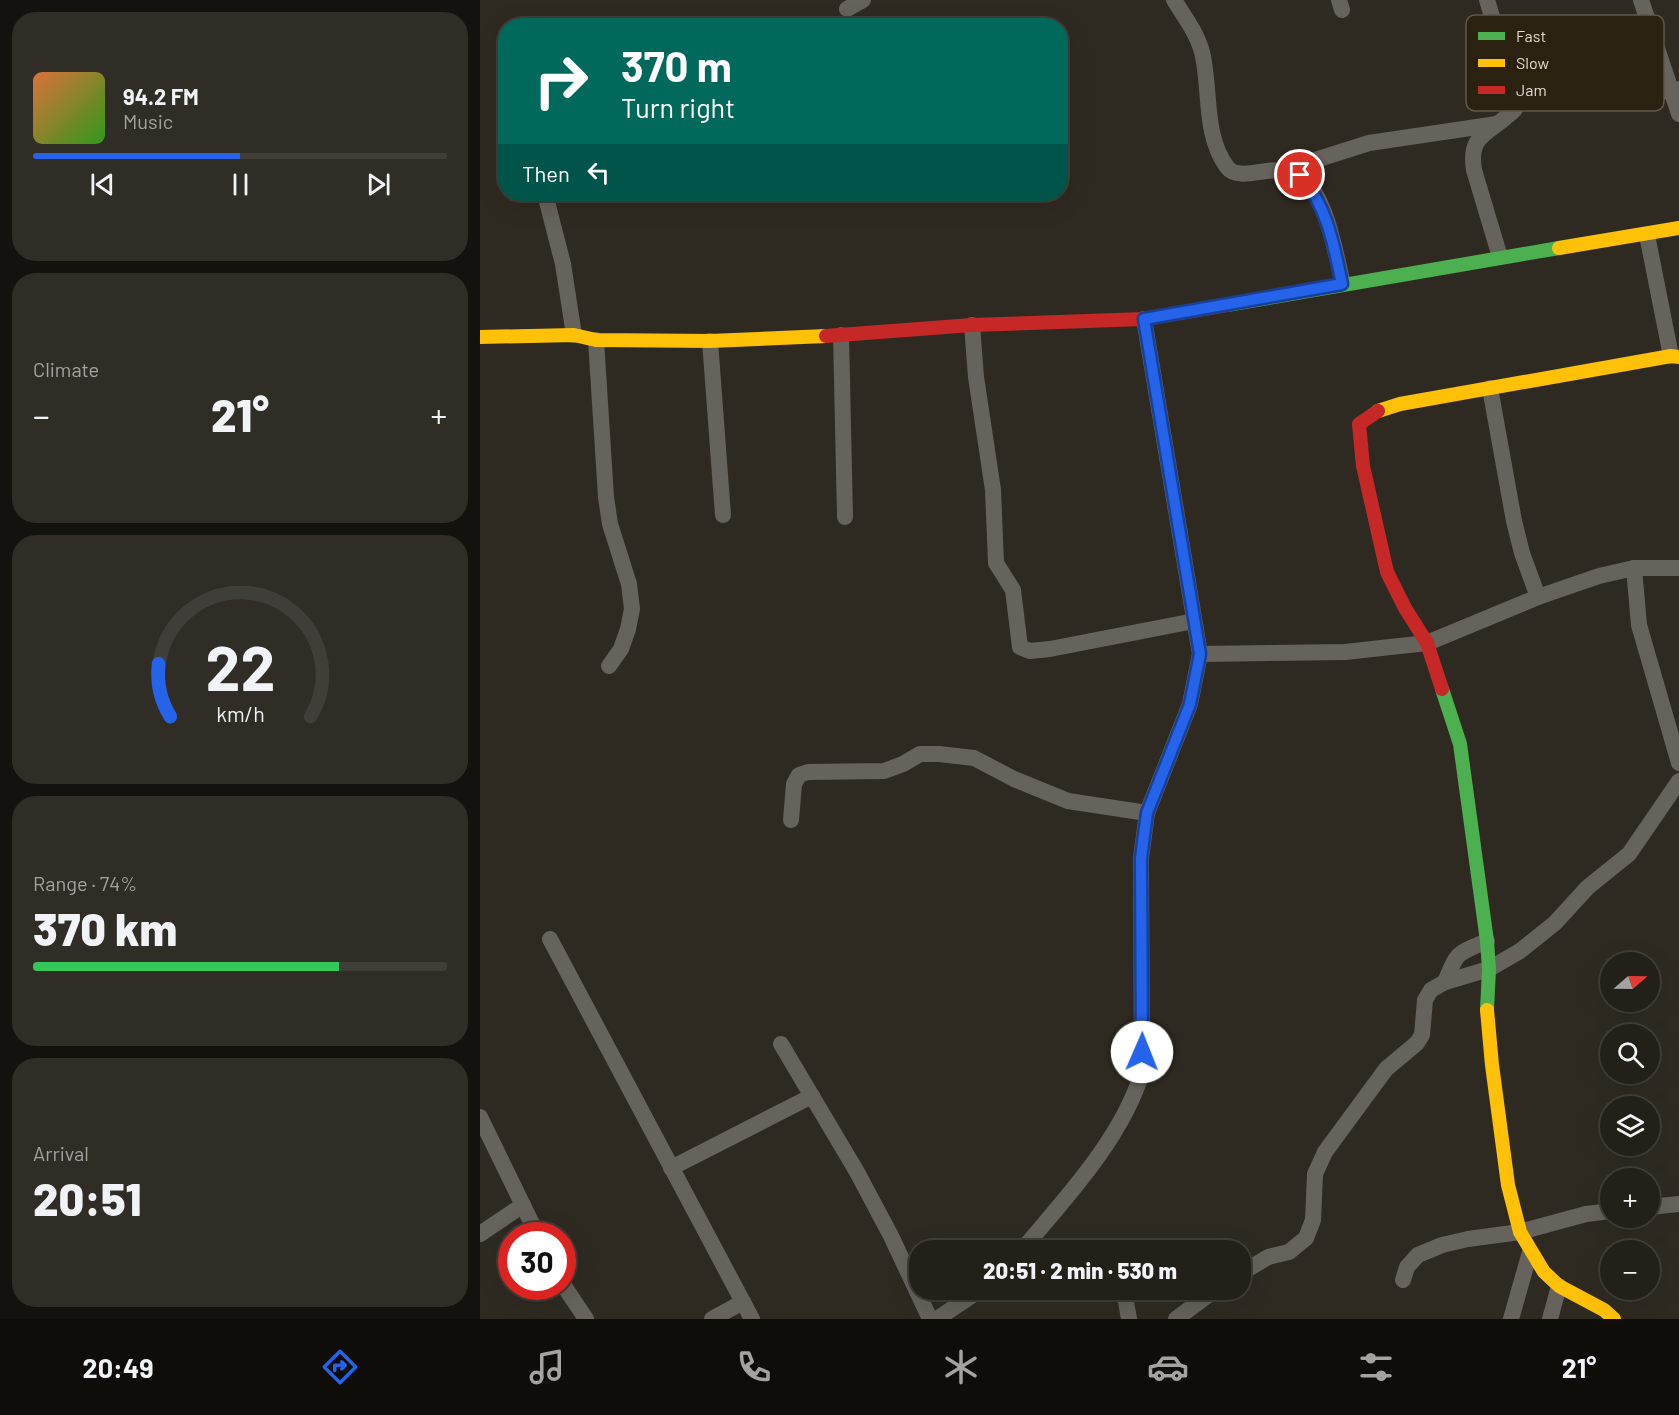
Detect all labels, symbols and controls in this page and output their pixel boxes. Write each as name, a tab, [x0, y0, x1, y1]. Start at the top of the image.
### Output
legend	[1466, 15, 1664, 111]
text: Fast	[1516, 26, 1546, 45]
text: 370 m	[621, 40, 732, 90]
icon: right	[522, 42, 600, 120]
text: Slow	[1516, 53, 1549, 72]
text: Jam	[1516, 80, 1547, 99]
text: 94.2 FM	[123, 83, 199, 109]
text: Turn right	[621, 91, 735, 123]
text: Music	[123, 109, 173, 133]
pin	[1274, 149, 1325, 200]
icon: left	[582, 156, 615, 189]
icon: arrive	[1283, 158, 1316, 191]
text: Then	[522, 160, 570, 186]
icon: previous	[86, 168, 119, 201]
icon: pause	[224, 168, 257, 201]
icon: next	[362, 168, 395, 201]
text: Climate	[33, 357, 99, 381]
text: 21°	[211, 387, 269, 441]
text: −	[33, 395, 50, 435]
text: +	[430, 395, 447, 435]
text: 22	[205, 629, 275, 703]
text: km/h	[216, 701, 264, 726]
text: Range · 74%	[33, 871, 137, 895]
text: 370 km	[33, 901, 177, 955]
north arrow	[1600, 952, 1660, 1012]
map controls	[1600, 952, 1660, 1300]
position arrow	[1110, 1020, 1174, 1084]
button: search	[1600, 1024, 1660, 1084]
button: layers	[1600, 1096, 1660, 1156]
text: Arrival	[33, 1141, 89, 1165]
button: +	[1600, 1168, 1660, 1228]
text: 20:51	[33, 1171, 141, 1225]
speed limit sign: 30	[498, 1222, 576, 1300]
button: −	[1600, 1240, 1660, 1300]
text: 20:51 · 2 min · 530 m	[983, 1257, 1177, 1283]
icon: directions	[319, 1346, 361, 1388]
icon: music	[526, 1346, 568, 1388]
icon: phone	[733, 1346, 775, 1388]
icon: climate	[940, 1346, 982, 1388]
icon: car	[1147, 1346, 1189, 1388]
icon: filters	[1355, 1346, 1397, 1388]
text: 20:49	[83, 1351, 154, 1383]
text: 21°	[1562, 1351, 1596, 1383]

